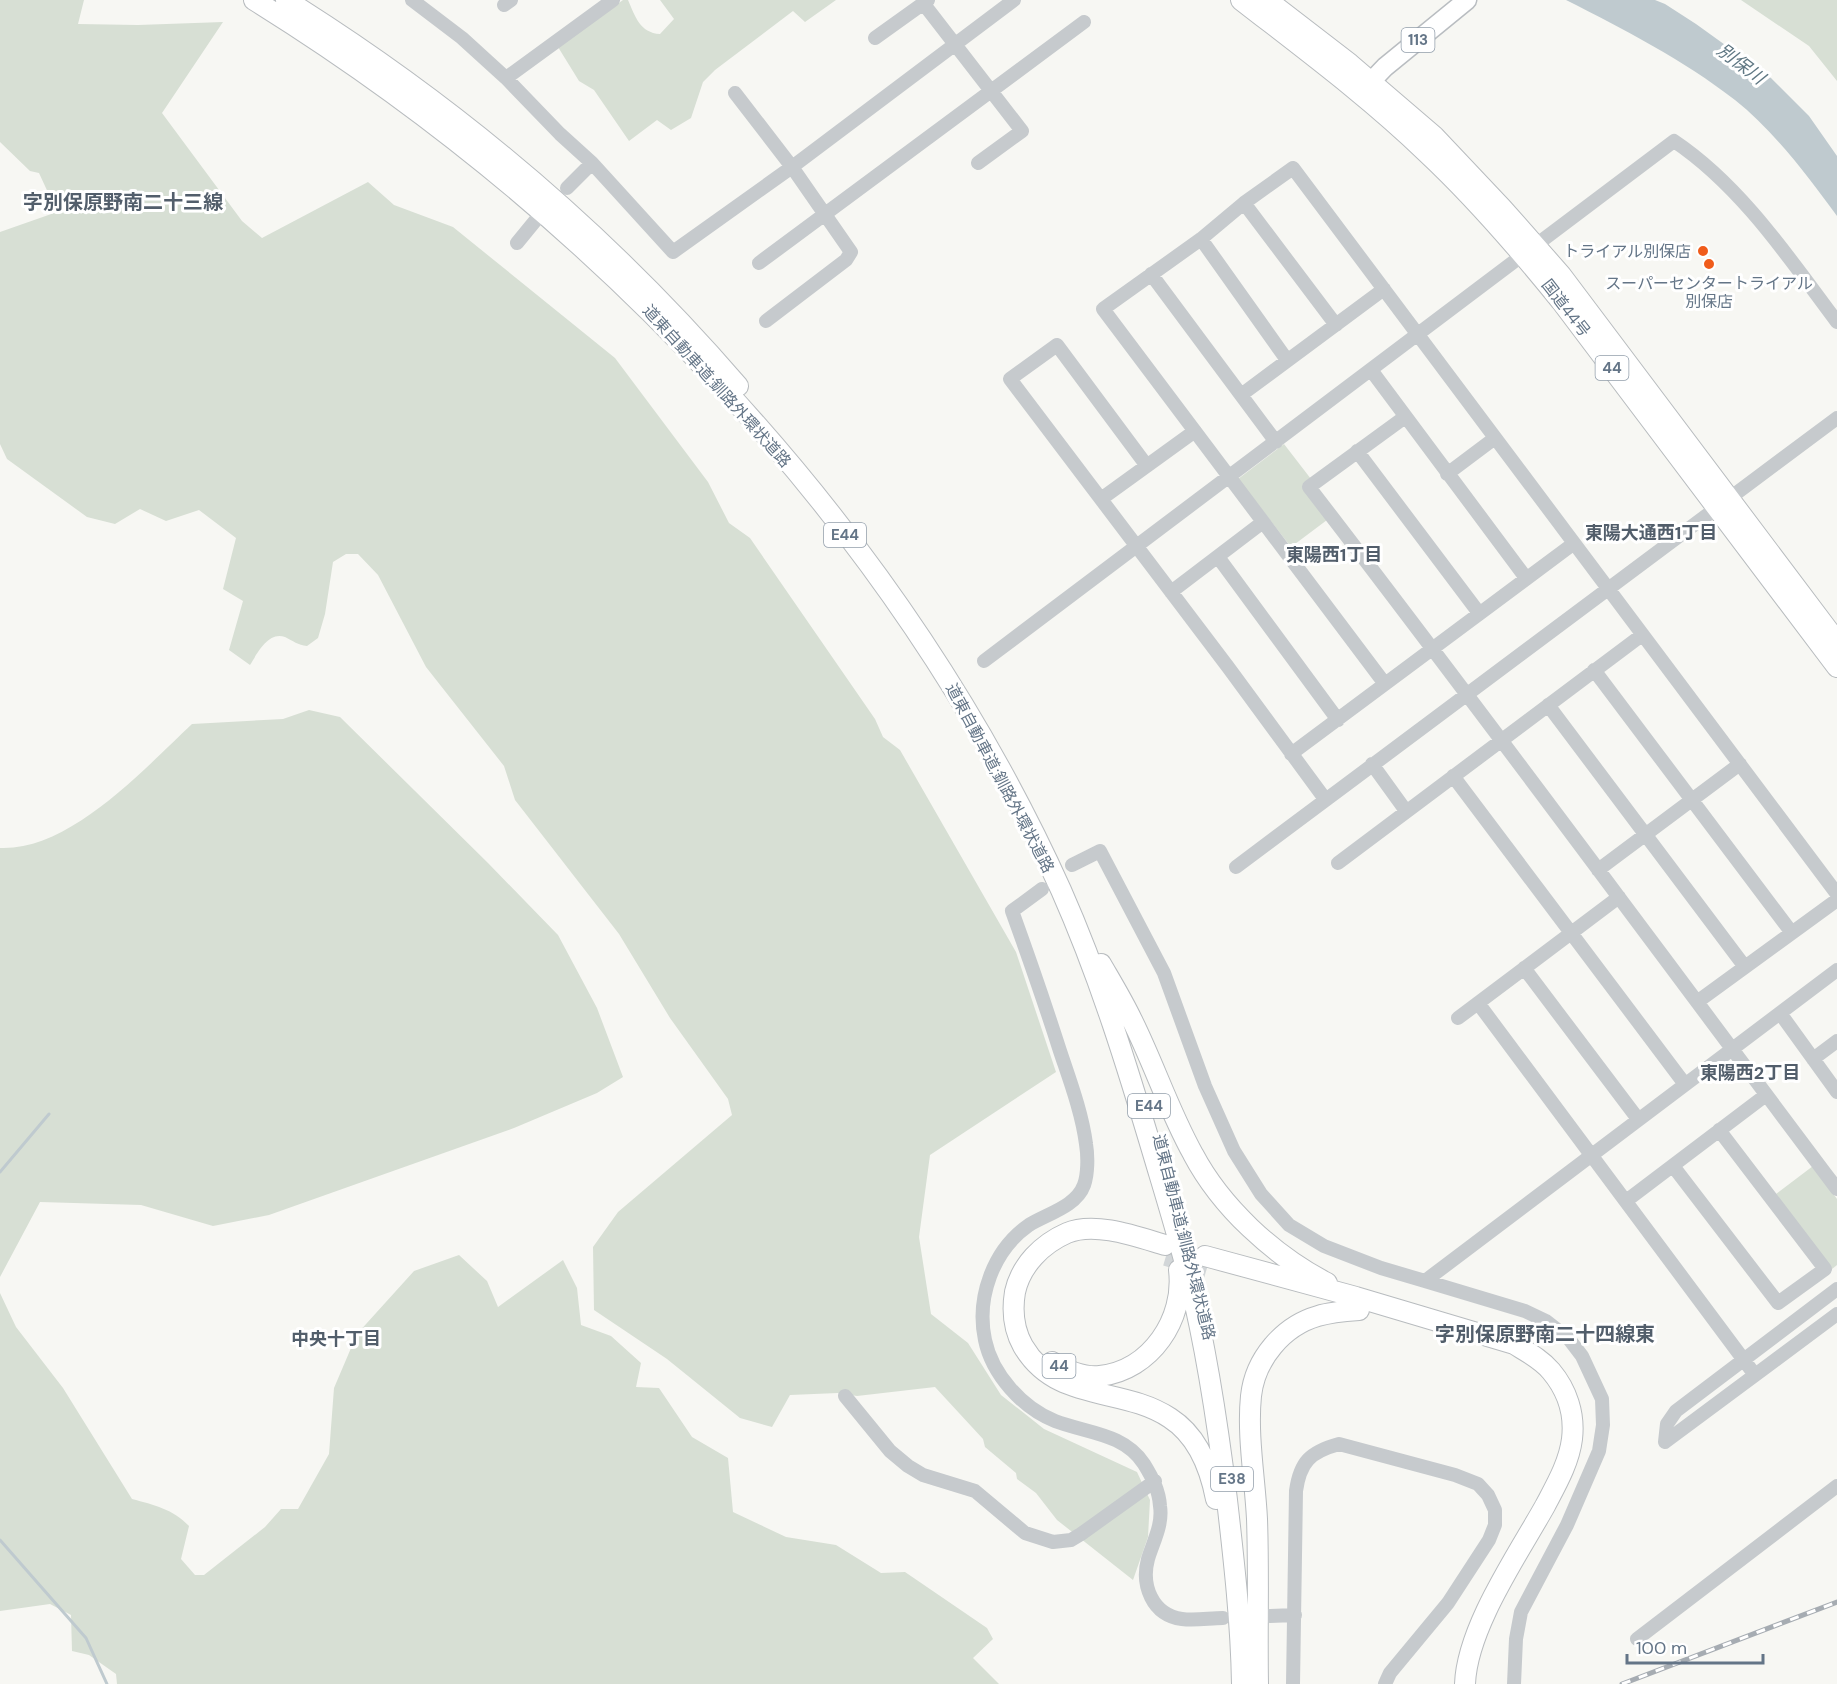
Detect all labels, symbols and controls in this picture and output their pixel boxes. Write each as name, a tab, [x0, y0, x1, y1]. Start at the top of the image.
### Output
road number: 113	[1402, 28, 1434, 52]
water label: 別保川	[1712, 38, 1771, 91]
district label: 字別保原野南二十三線	[23, 189, 224, 215]
place label: トライアル別保店	[1563, 241, 1691, 262]
marker: トライアル別保店	[1696, 244, 1710, 258]
marker: スーパーセンタートライアル 別保店	[1702, 257, 1716, 271]
place label: スーパーセンタートライアル 別保店	[1605, 273, 1813, 312]
street label: 国道44号	[1537, 275, 1595, 341]
street label: 道東自動車道;釧路外環状道路	[638, 300, 796, 472]
road number: 44	[1596, 356, 1628, 380]
district label: 東陽大通西1丁目	[1585, 521, 1717, 545]
road number: E44	[824, 523, 866, 547]
district label: 東陽西1丁目	[1286, 543, 1382, 567]
street label: 道東自動車道;釧路外環状道路	[941, 680, 1059, 876]
district label: 東陽西2丁目	[1700, 1061, 1800, 1085]
road number: E44	[1128, 1094, 1170, 1118]
street label: 道東自動車道;釧路外環状道路	[1148, 1132, 1220, 1342]
district label: 字別保原野南二十四線東	[1435, 1321, 1655, 1347]
district label: 中央十丁目	[291, 1327, 381, 1351]
road number: 44	[1042, 1354, 1076, 1378]
road number: E38	[1211, 1467, 1253, 1491]
scale bar	[1627, 1627, 1764, 1665]
text: 100 m	[1636, 1636, 1687, 1660]

